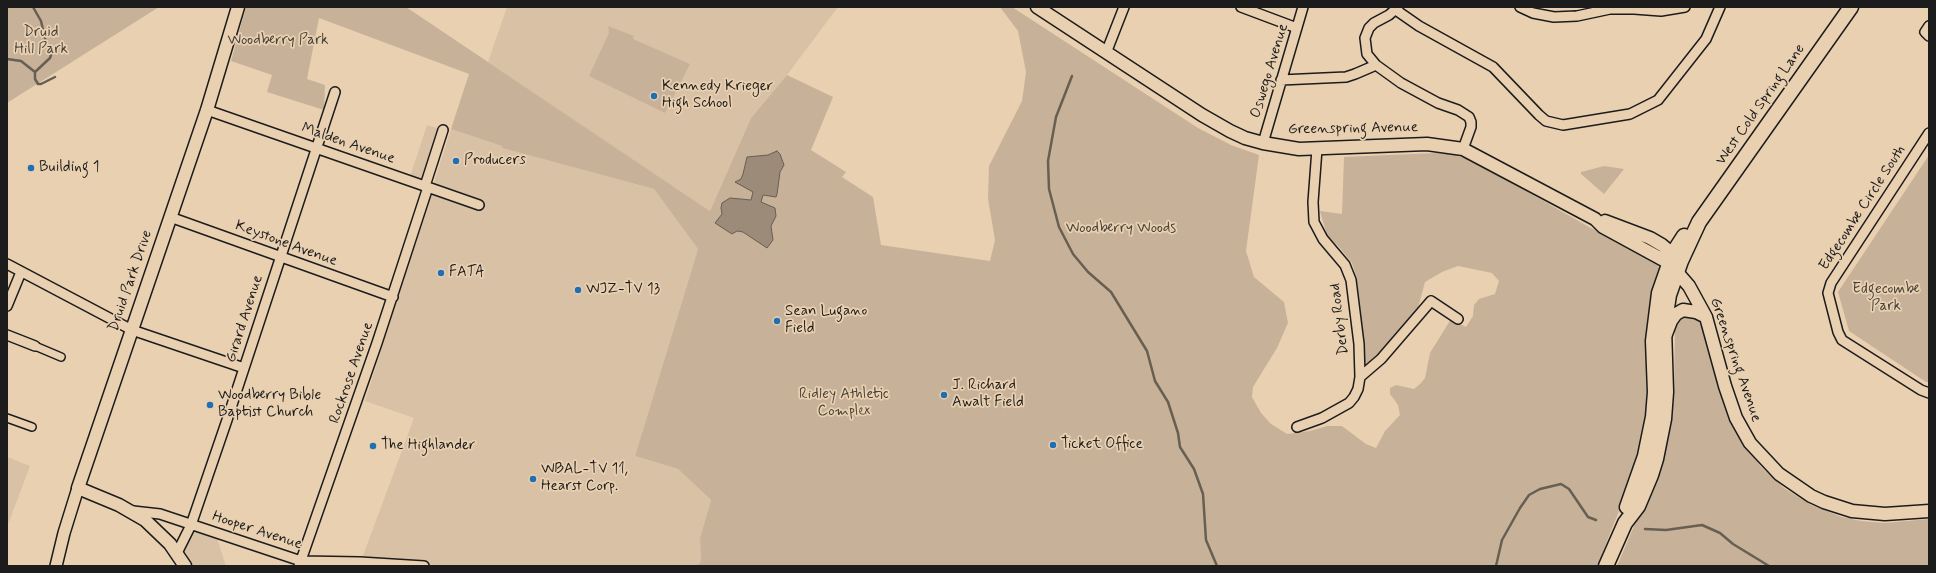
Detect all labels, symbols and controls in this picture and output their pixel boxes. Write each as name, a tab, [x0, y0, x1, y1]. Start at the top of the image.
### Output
street label: Oswego Avenue	[1247, 22, 1293, 120]
park label: Druid Hill Park	[14, 24, 68, 59]
park label: Woodberry Park	[227, 32, 329, 50]
street label: West Cold Spring Lane	[1712, 41, 1810, 169]
place label: Kennedy Krieger High School	[662, 78, 773, 113]
marker: Kennedy Krieger High School	[649, 91, 659, 101]
street label: Greenspring Avenue	[1288, 119, 1418, 139]
street label: Malden Avenue	[299, 120, 397, 168]
street label: Edgecombe Circle South	[1816, 142, 1910, 274]
place label: Producers	[464, 152, 526, 170]
marker: Producers	[451, 156, 461, 166]
place label: Building 1	[39, 159, 99, 177]
marker: Building 1	[26, 163, 36, 173]
street label: Keystone Avenue	[233, 217, 339, 271]
park label: Woodberry Woods	[1066, 220, 1176, 238]
street label: Druid Park Drive	[105, 228, 157, 334]
place label: FATA	[449, 264, 484, 282]
marker: FATA	[436, 268, 446, 278]
street label: Girard Avenue	[222, 273, 268, 365]
place label: WJZ-TV 13	[586, 281, 660, 299]
park label: Edgecombe Park	[1852, 281, 1920, 316]
street label: Derby Road	[1327, 282, 1353, 356]
marker: WJZ-TV 13	[573, 285, 583, 295]
street label: Greenspring Avenue	[1705, 295, 1765, 425]
place label: Sean Lugano Field	[785, 303, 867, 338]
marker: Sean Lugano Field	[772, 316, 782, 326]
street label: Rockrose Avenue	[326, 320, 378, 426]
place label: J. Richard Awalt Field	[952, 377, 1024, 412]
park label: Ridley Athletic Complex	[799, 386, 889, 421]
place label: Woodberry Bible Baptist Church	[218, 387, 321, 422]
marker: J. Richard Awalt Field	[939, 390, 949, 400]
marker: Woodberry Bible Baptist Church	[205, 400, 215, 410]
place label: Ticket Office	[1061, 436, 1143, 454]
place label: The Highlander	[381, 437, 475, 455]
marker: Ticket Office	[1048, 440, 1058, 450]
marker: The Highlander	[368, 441, 378, 451]
place label: WBAL-TV 11, Hearst Corp.	[541, 461, 628, 496]
marker: WBAL-TV 11, Hearst Corp.	[528, 474, 538, 484]
street label: Hooper Avenue	[210, 508, 304, 554]

